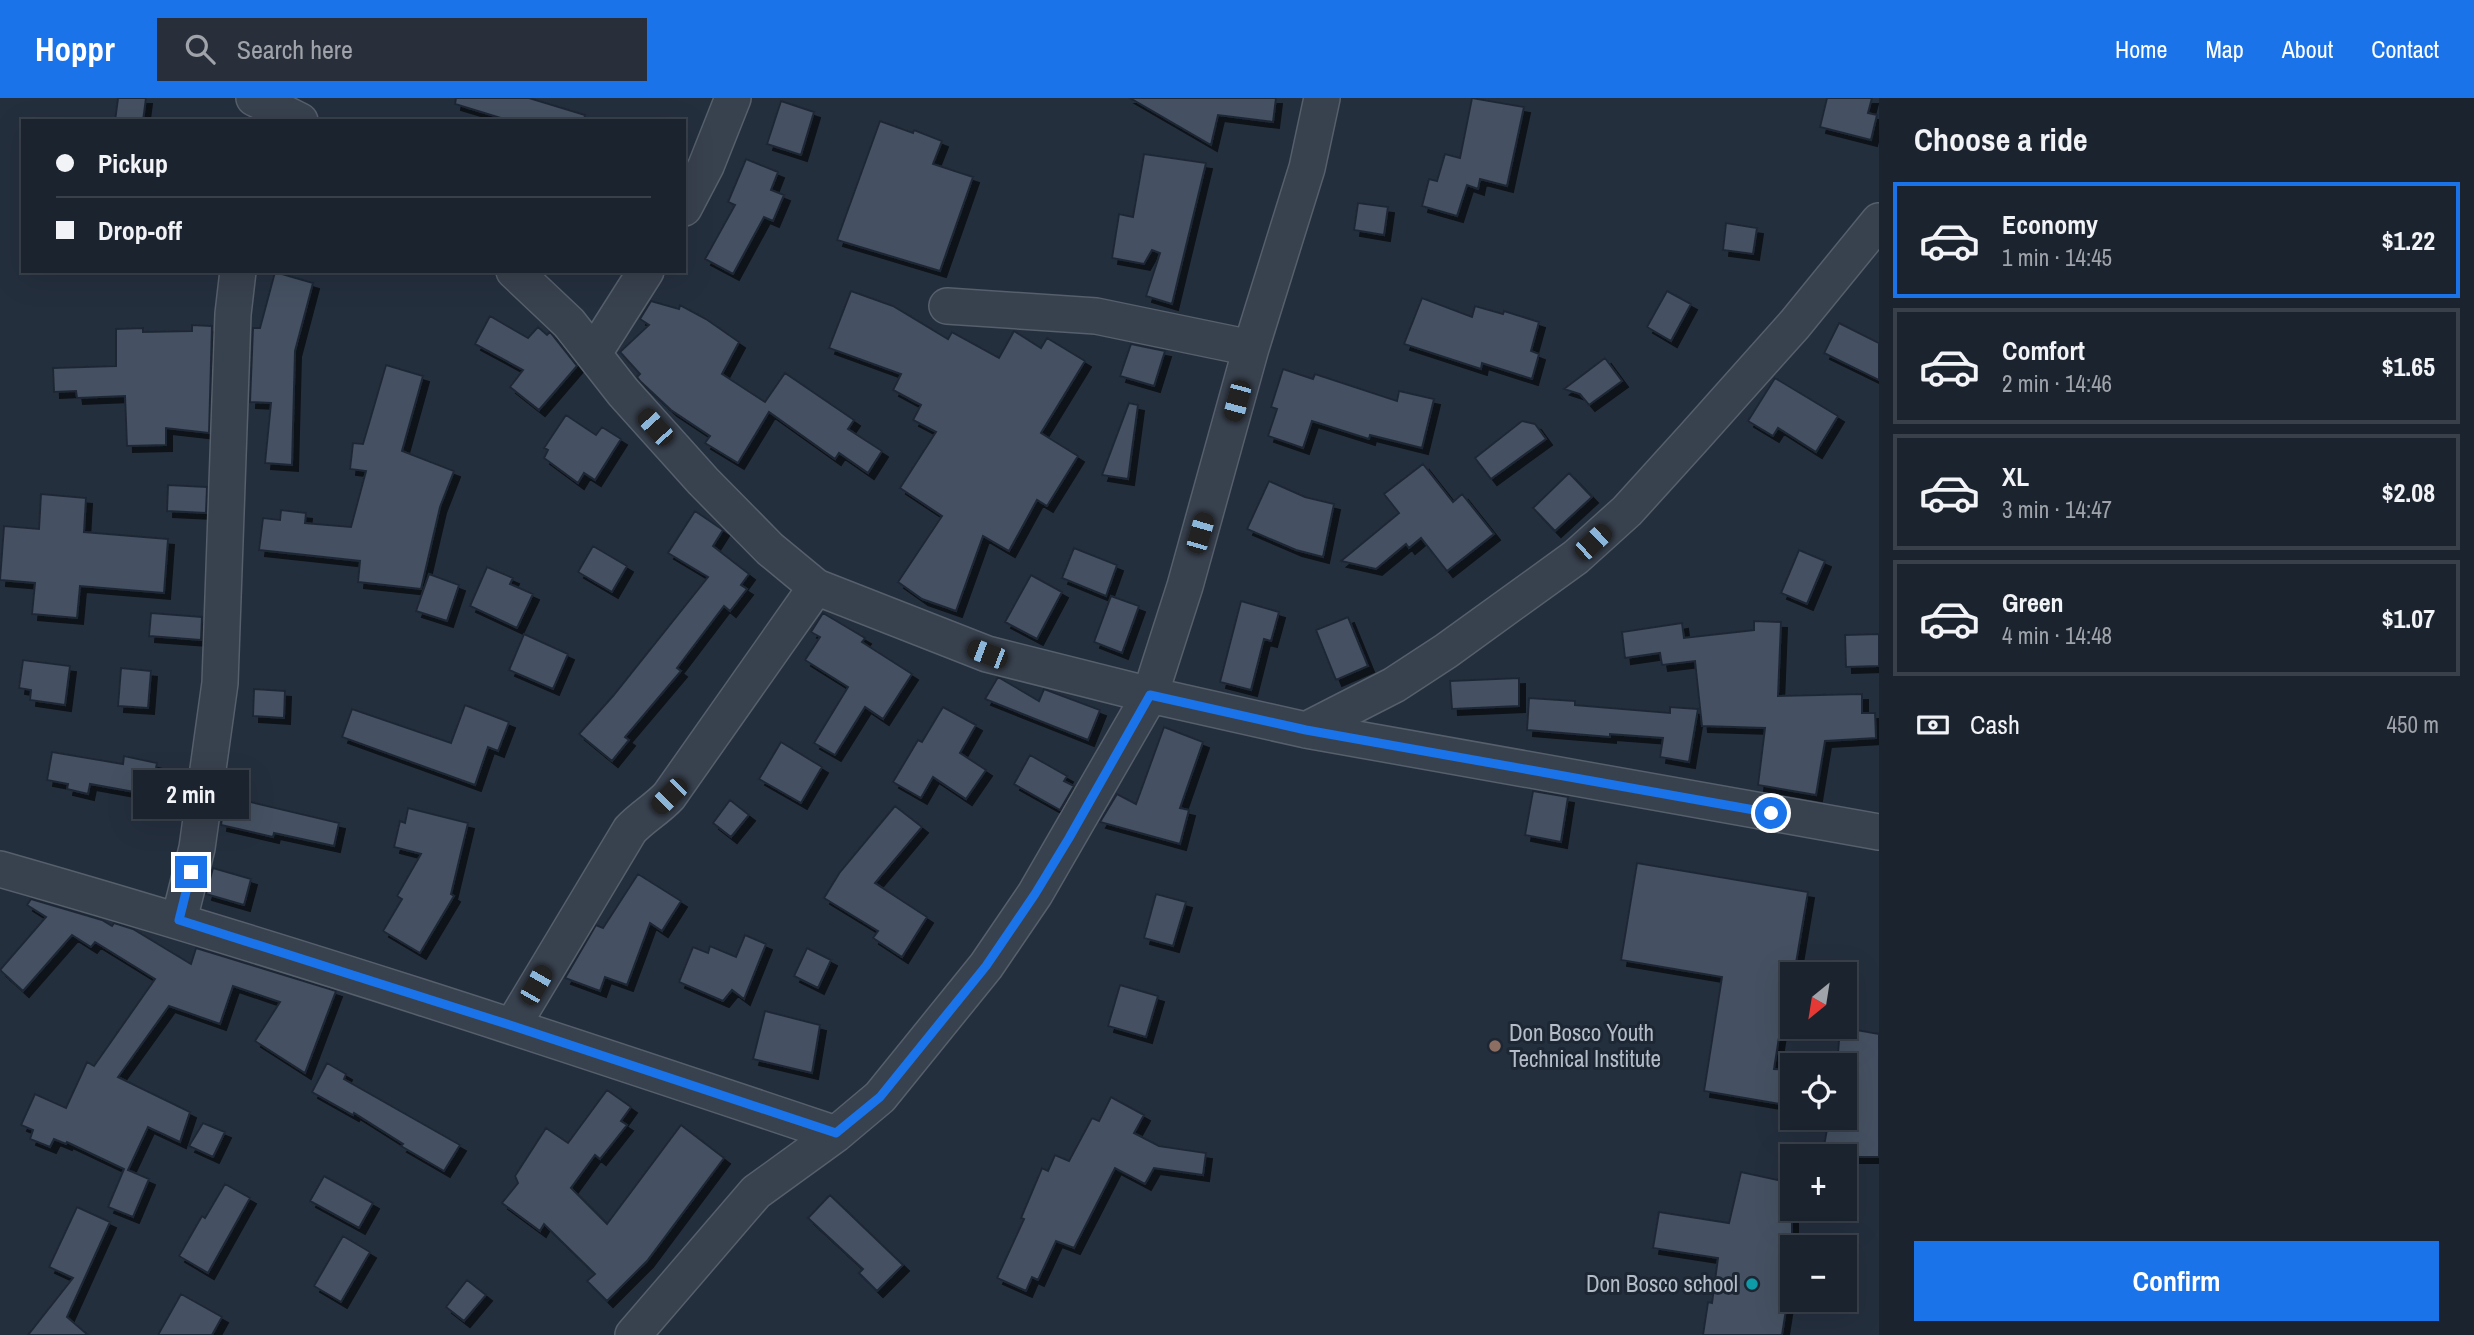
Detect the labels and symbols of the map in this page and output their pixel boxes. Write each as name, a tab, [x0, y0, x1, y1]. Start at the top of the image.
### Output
car	[1222, 378, 1253, 424]
car	[634, 404, 677, 450]
car	[1185, 510, 1216, 556]
car	[1571, 520, 1616, 564]
car	[964, 637, 1011, 671]
callout: 2 min	[133, 770, 249, 820]
car	[647, 774, 692, 818]
route start	[1755, 797, 1787, 829]
route end	[175, 856, 207, 888]
car	[517, 962, 556, 1008]
north arrow	[1780, 962, 1857, 1040]
place label: Don Bosco Youth Technical Institute	[1509, 1017, 1661, 1074]
marker: Don Bosco Youth Technical Institute	[1487, 1038, 1503, 1054]
place label: Don Bosco school	[1586, 1268, 1738, 1299]
marker: Don Bosco school	[1744, 1276, 1760, 1292]

